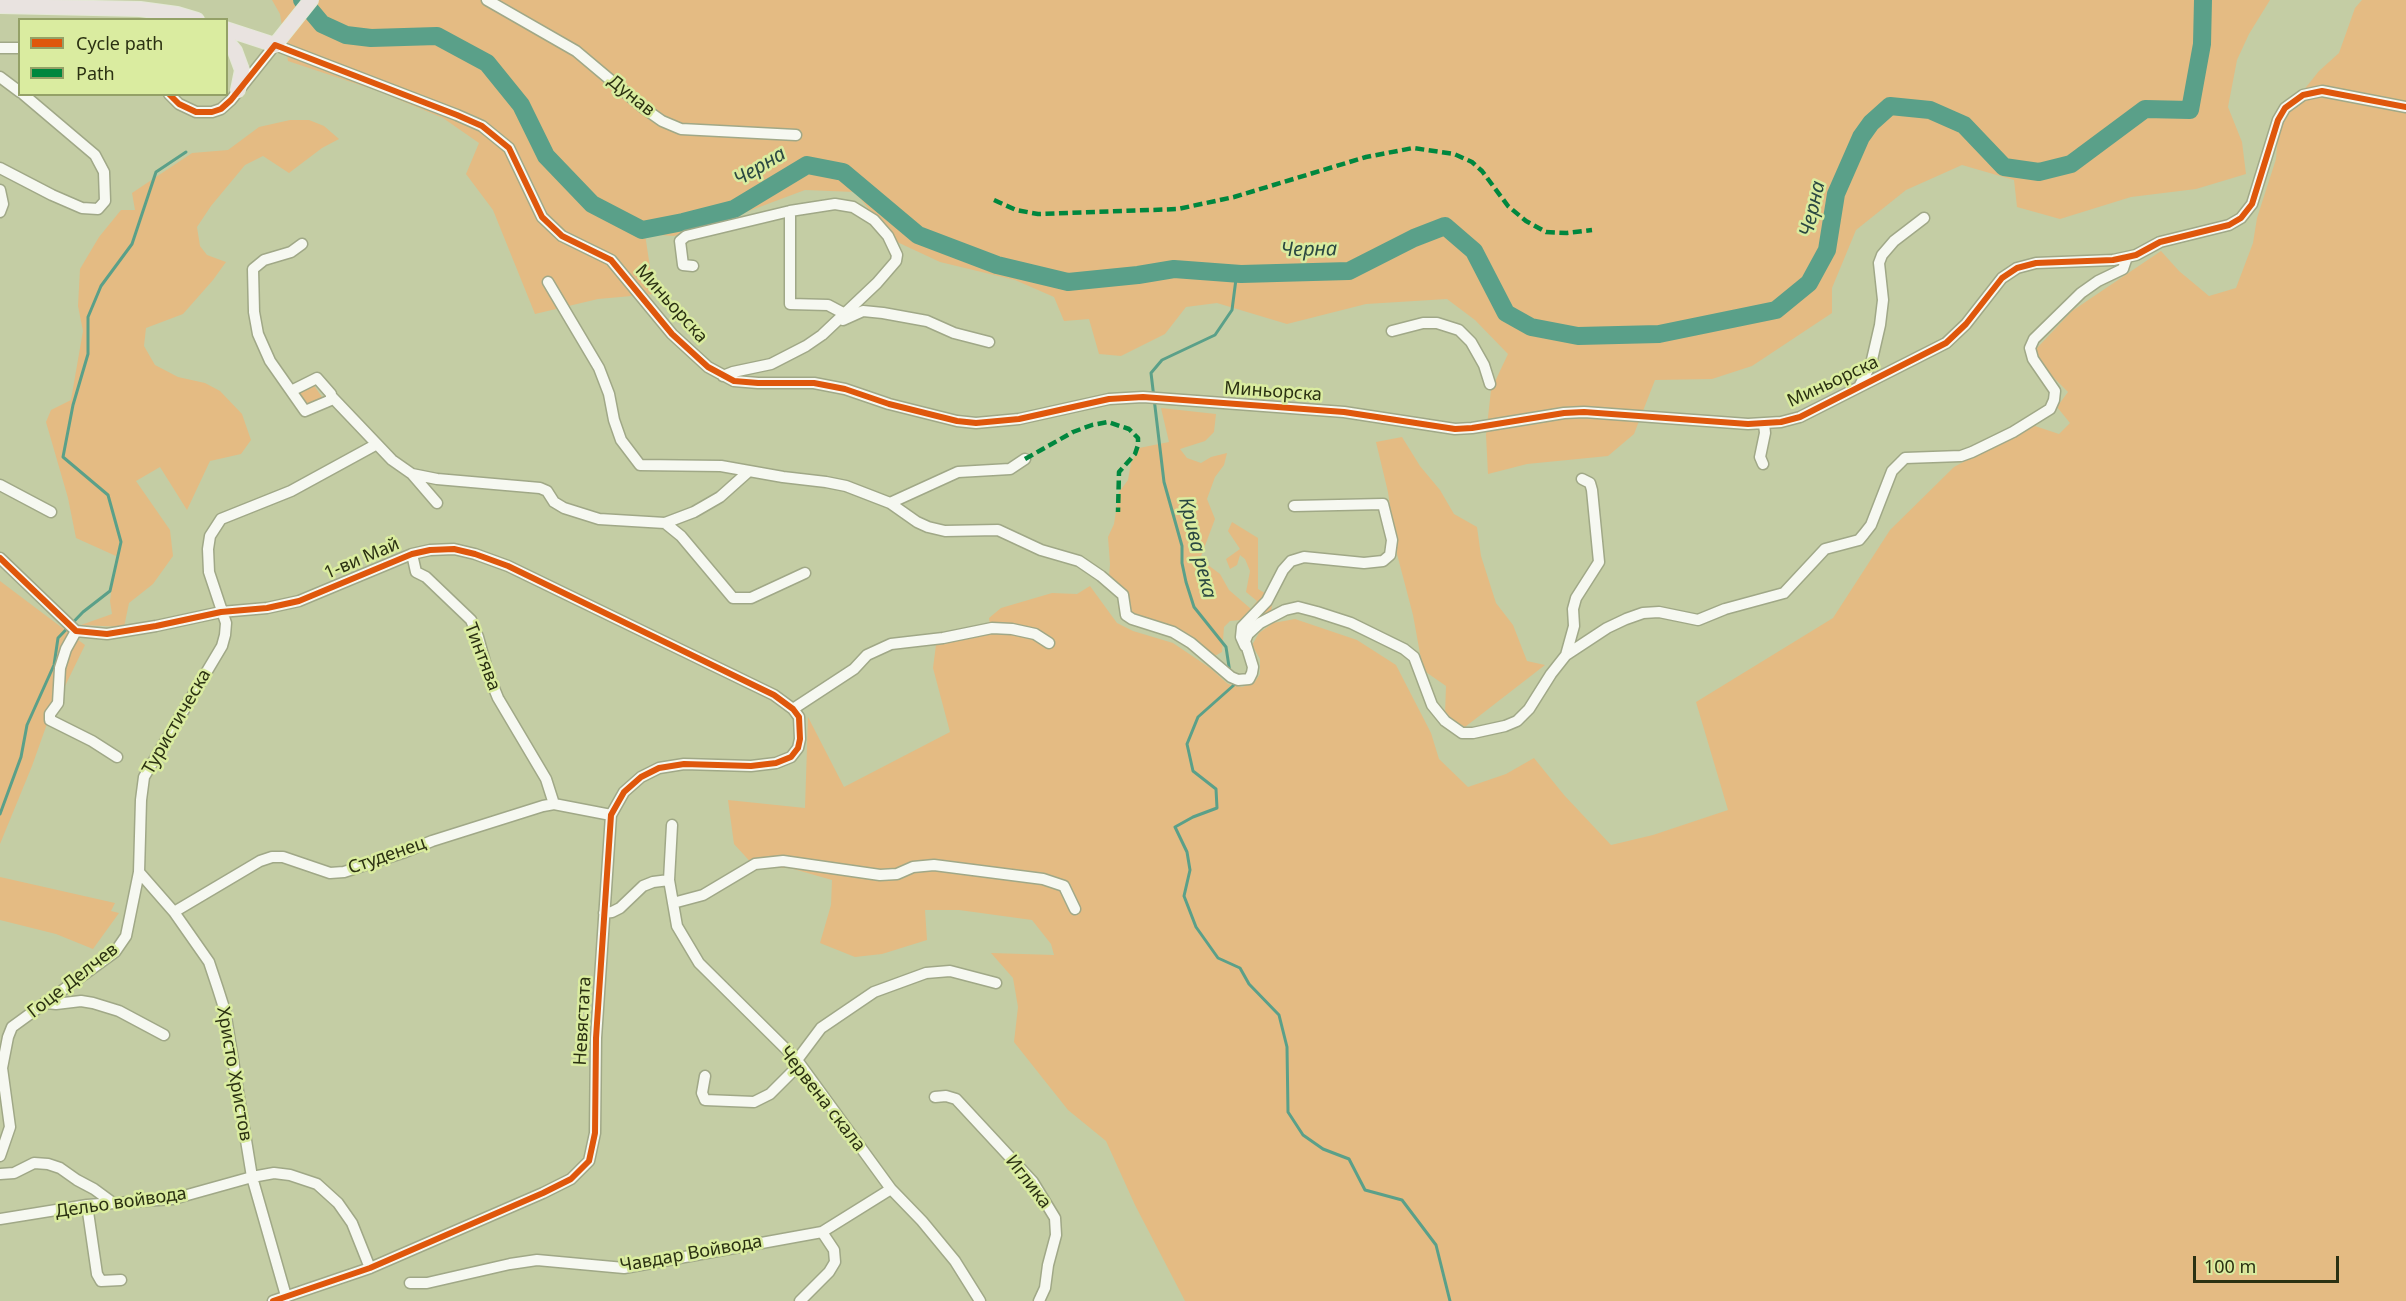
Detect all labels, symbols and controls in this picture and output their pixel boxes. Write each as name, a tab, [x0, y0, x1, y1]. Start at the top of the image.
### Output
legend	[18, 18, 228, 96]
text: Cycle path	[76, 31, 163, 55]
text: Path	[76, 61, 115, 85]
street label: Дунав	[603, 71, 659, 121]
water label: Черна	[730, 142, 790, 192]
water label: Черна	[1795, 179, 1831, 239]
water label: Черна	[1281, 238, 1337, 262]
street label: Миньорска	[630, 260, 712, 348]
street label: Миньорска	[1784, 351, 1882, 413]
street label: Миньорска	[1223, 378, 1323, 406]
water label: Крива река	[1173, 495, 1221, 601]
street label: 1-ви Май	[321, 534, 403, 584]
street label: Тинтява	[459, 620, 505, 694]
street label: Туристическа	[138, 666, 216, 778]
street label: Студенец	[345, 833, 429, 879]
street label: Гоце Делчев	[23, 939, 123, 1023]
street label: Невястата	[570, 976, 596, 1066]
street label: Христо Христов	[212, 1005, 256, 1143]
street label: Червена скала	[774, 1042, 870, 1156]
street label: Иглика	[1000, 1151, 1056, 1213]
street label: Дельо войвода	[54, 1183, 188, 1223]
street label: Чавдар Войвода	[618, 1231, 764, 1277]
scale bar	[2196, 1244, 2342, 1282]
text: 100 m	[2204, 1254, 2256, 1278]

